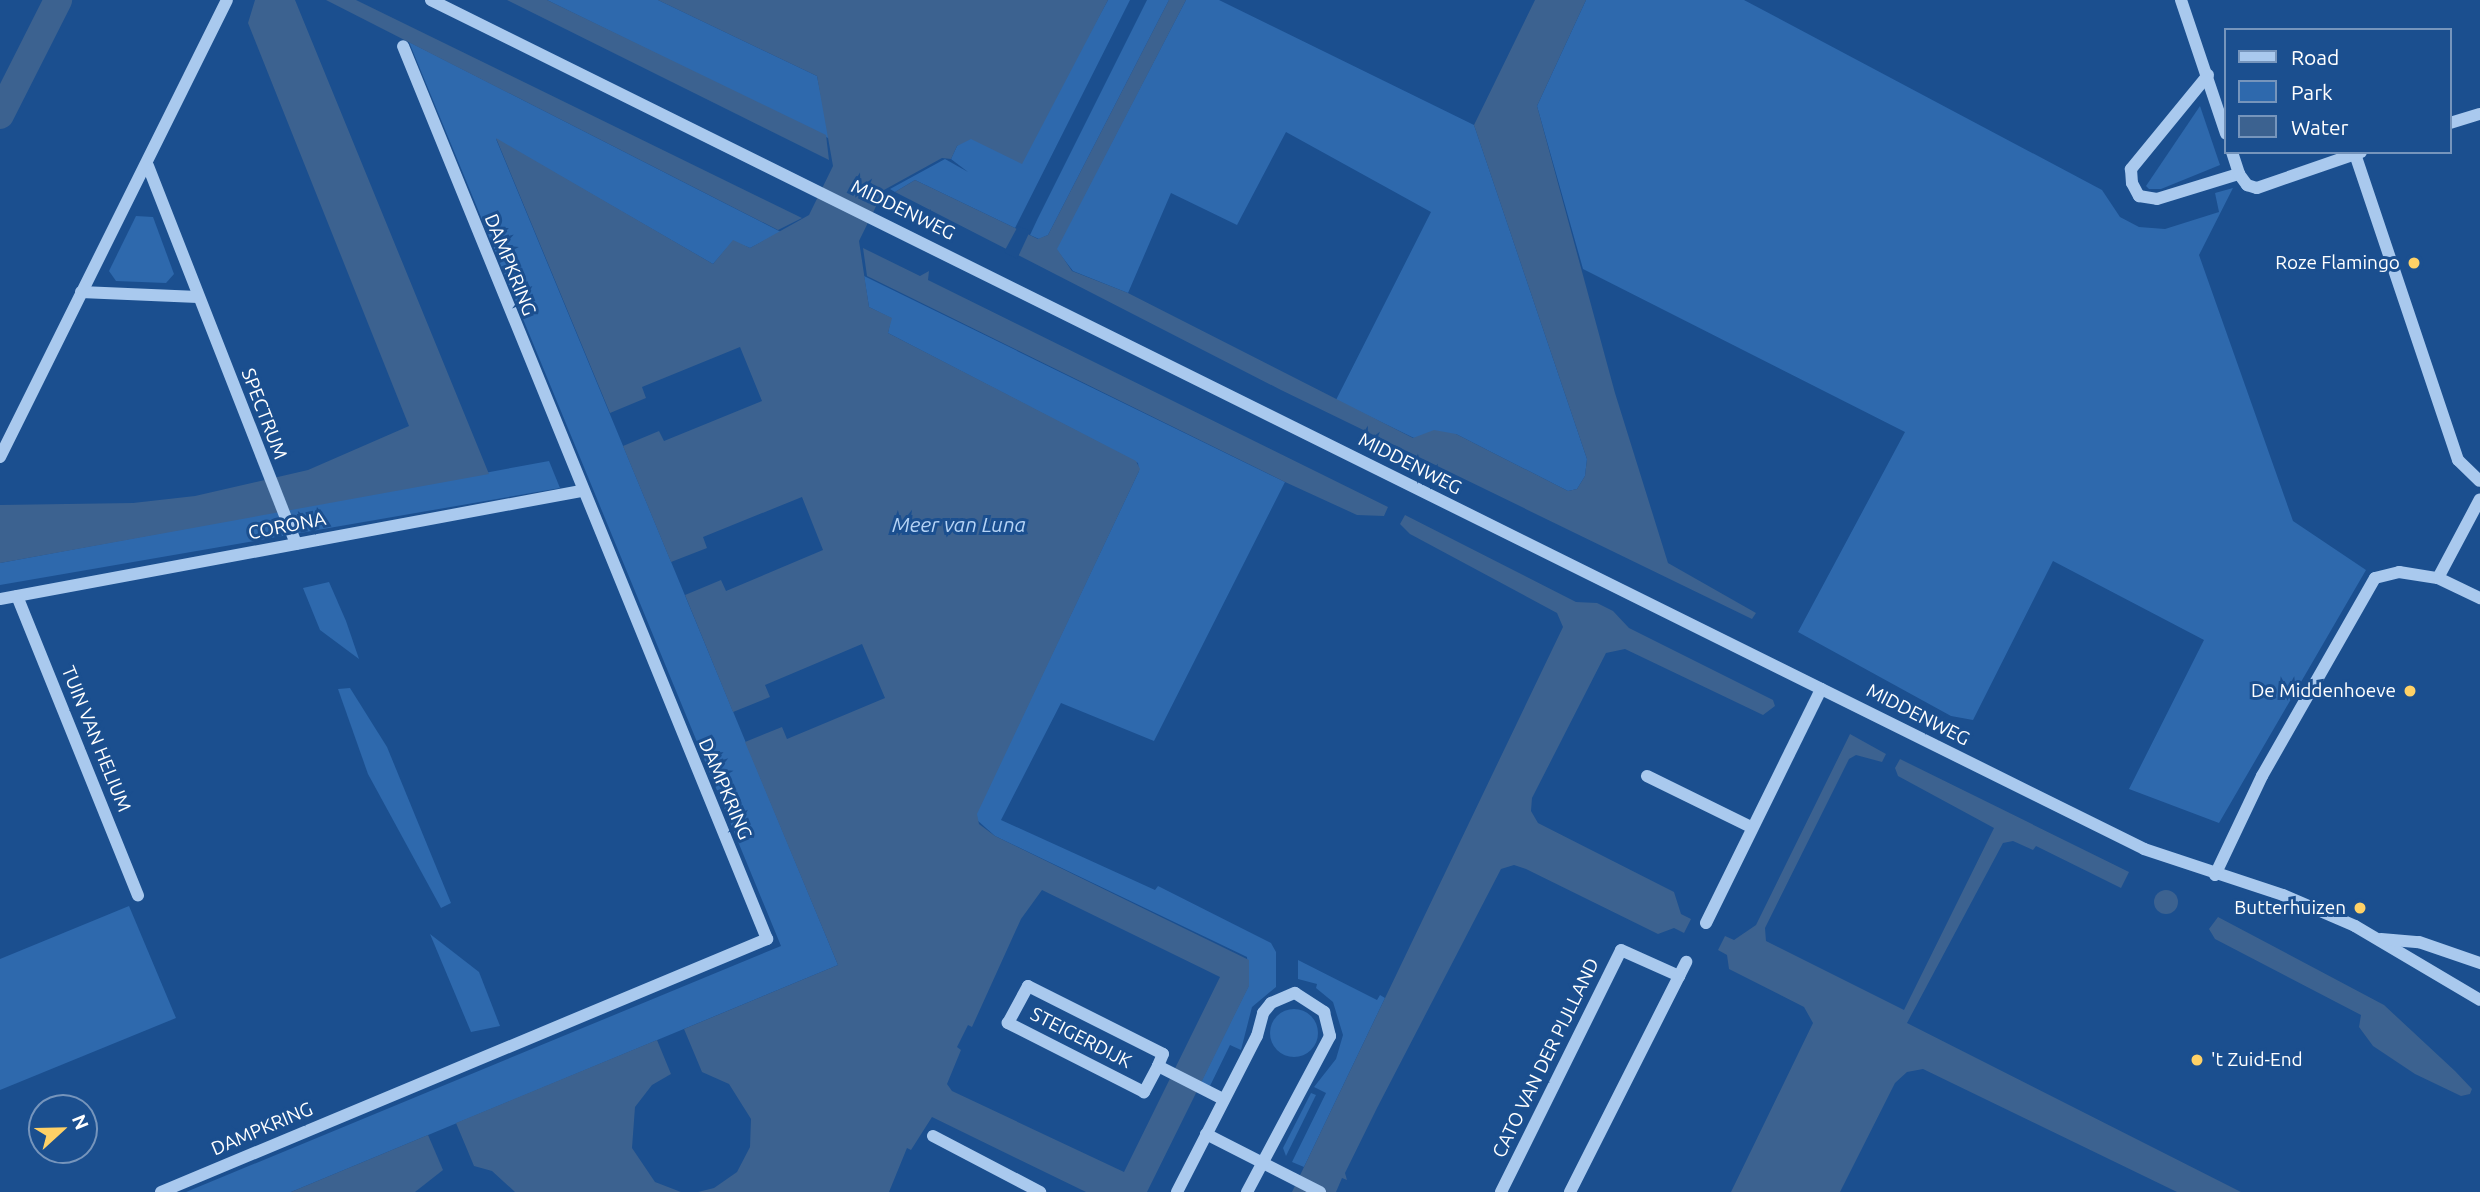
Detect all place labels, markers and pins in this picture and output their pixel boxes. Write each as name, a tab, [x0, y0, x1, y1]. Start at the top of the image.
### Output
place label: Roze Flamingo	[2275, 252, 2400, 274]
marker: Roze Flamingo	[2406, 255, 2422, 271]
place label: De Middenhoeve	[2251, 680, 2396, 702]
marker: De Middenhoeve	[2402, 683, 2418, 699]
place label: Butterhuizen	[2234, 897, 2346, 919]
marker: Butterhuizen	[2352, 900, 2368, 916]
place label: 't Zuid-End	[2211, 1049, 2303, 1071]
marker: 't Zuid-End	[2189, 1052, 2205, 1068]

